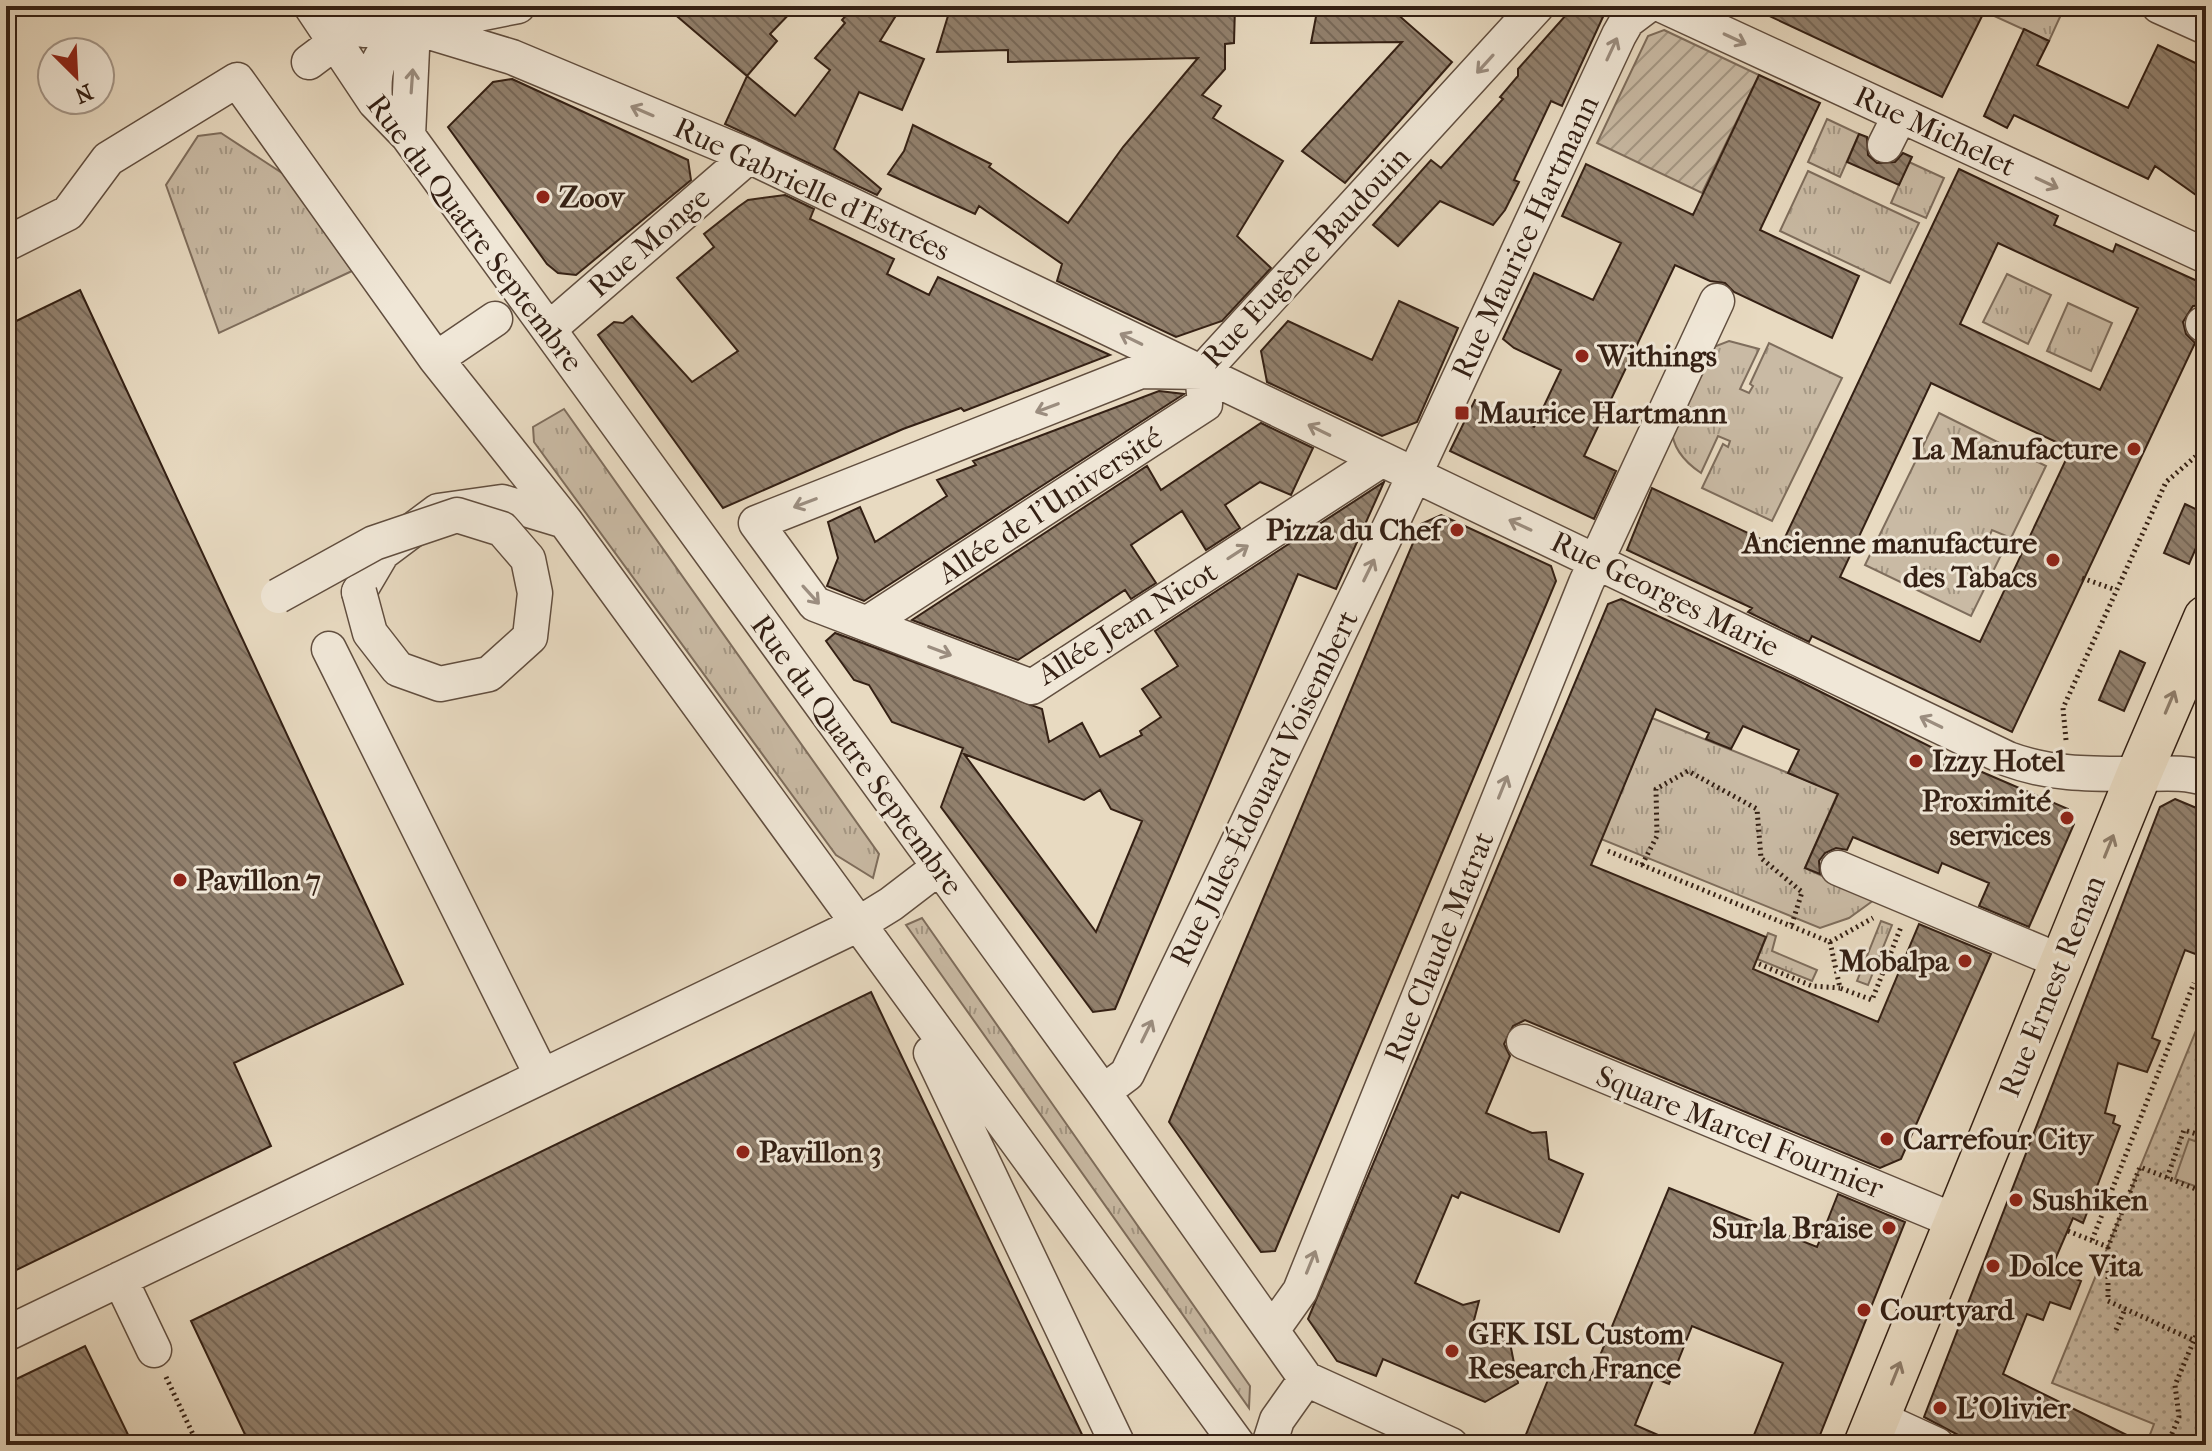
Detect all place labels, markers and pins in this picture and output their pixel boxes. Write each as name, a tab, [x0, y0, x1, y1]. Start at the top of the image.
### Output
place label: Zoov	[559, 180, 626, 215]
marker: Zoov	[534, 188, 552, 206]
place label: Withings	[1596, 339, 1717, 374]
marker: Withings	[1573, 347, 1591, 365]
place label: Maurice Hartmann	[1478, 396, 1728, 431]
marker: Maurice Hartmann	[1453, 404, 1471, 422]
place label: La Manufacture	[1912, 432, 2118, 467]
marker: La Manufacture	[2125, 440, 2143, 458]
place label: Pizza du Chef	[1266, 513, 1448, 548]
marker: Pizza du Chef	[1448, 521, 1466, 539]
place label: Ancienne manufacture des Tabacs	[1741, 526, 2037, 595]
marker: Ancienne manufacture des Tabacs	[2044, 551, 2062, 569]
place label: Izzy Hotel	[1932, 744, 2065, 779]
marker: Izzy Hotel	[1907, 752, 1925, 770]
place label: Proximité services	[1922, 784, 2051, 853]
marker: Proximité services	[2058, 809, 2076, 827]
place label: Pavillon 7	[196, 863, 321, 898]
marker: Pavillon 7	[171, 871, 189, 889]
place label: Mobalpa	[1839, 944, 1950, 979]
marker: Mobalpa	[1956, 952, 1974, 970]
place label: Carrefour City	[1903, 1122, 2095, 1157]
marker: Carrefour City	[1878, 1130, 1896, 1148]
place label: Pavillon 3	[759, 1135, 882, 1170]
marker: Pavillon 3	[734, 1143, 752, 1161]
place label: Sushiken	[2032, 1183, 2149, 1218]
marker: Sushiken	[2007, 1191, 2025, 1209]
place label: Sur la Braise	[1712, 1211, 1873, 1246]
marker: Sur la Braise	[1880, 1219, 1898, 1237]
place label: Dolce Vita	[2009, 1249, 2143, 1284]
marker: Dolce Vita	[1984, 1257, 2002, 1275]
place label: Courtyard	[1880, 1293, 2016, 1328]
marker: Courtyard	[1855, 1301, 1873, 1319]
place label: GFK ISL Custom Research France	[1468, 1317, 1685, 1386]
marker: GFK ISL Custom Research France	[1443, 1342, 1461, 1360]
place label: L'Olivier	[1956, 1391, 2072, 1426]
marker: L'Olivier	[1931, 1399, 1949, 1417]

